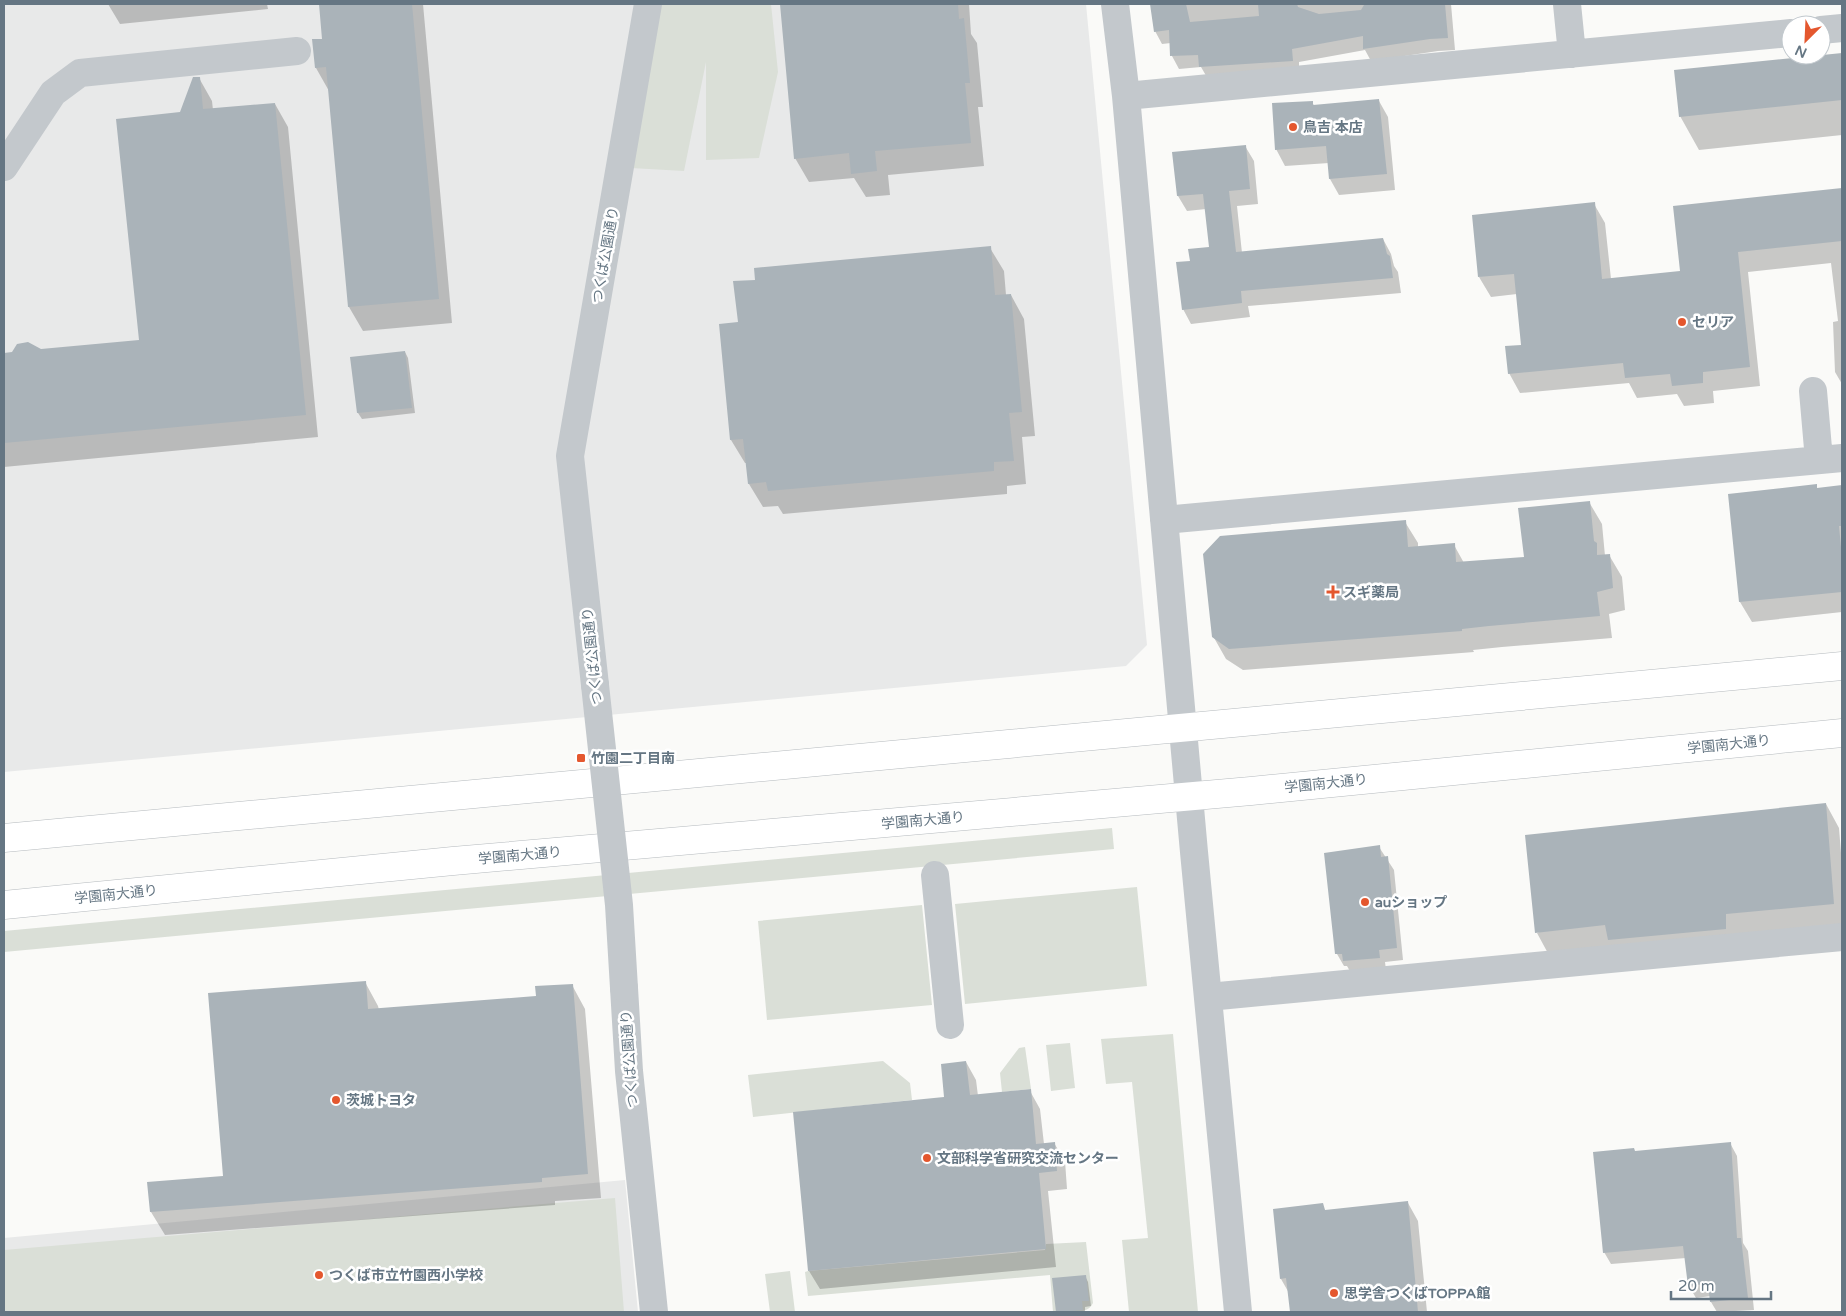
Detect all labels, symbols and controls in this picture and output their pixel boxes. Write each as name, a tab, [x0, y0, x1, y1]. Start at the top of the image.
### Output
north arrow	[1781, 15, 1831, 65]
text: N	[1792, 41, 1810, 61]
place label: 鳥吉 本店	[1303, 119, 1363, 136]
marker: 鳥吉 本店	[1287, 121, 1299, 133]
street label: つくば公園通り	[589, 205, 622, 305]
place label: セリア	[1692, 314, 1734, 331]
marker: セリア	[1676, 316, 1688, 328]
place label: スギ薬局	[1343, 584, 1399, 601]
marker: スギ薬局	[1327, 586, 1339, 598]
street label: つくば公園通り	[579, 606, 606, 706]
street label: 学園南大通り	[1686, 732, 1772, 757]
place label: 竹園二丁目南	[591, 750, 675, 767]
marker: 竹園二丁目南	[575, 752, 587, 764]
street label: 学園南大通り	[1283, 771, 1369, 796]
street label: 学園南大通り	[880, 808, 966, 833]
street label: 学園南大通り	[477, 843, 563, 868]
street label: 学園南大通り	[73, 882, 159, 907]
place label: auショップ	[1375, 894, 1447, 911]
marker: auショップ	[1359, 896, 1371, 908]
street label: つくば公園通り	[618, 1009, 641, 1108]
place label: 茨城トヨタ	[346, 1092, 416, 1109]
marker: 茨城トヨタ	[330, 1094, 342, 1106]
place label: 文部科学省研究交流センター	[937, 1150, 1119, 1167]
marker: 文部科学省研究交流センター	[921, 1152, 933, 1164]
place label: つくば市立竹園西小学校	[329, 1267, 483, 1284]
scale bar	[1671, 1268, 1771, 1300]
marker: つくば市立竹園西小学校	[313, 1269, 325, 1281]
text: 20 m	[1678, 1277, 1715, 1295]
place label: 思学舎つくばTOPPA館	[1344, 1285, 1490, 1302]
marker: 思学舎つくばTOPPA館	[1328, 1287, 1340, 1299]

